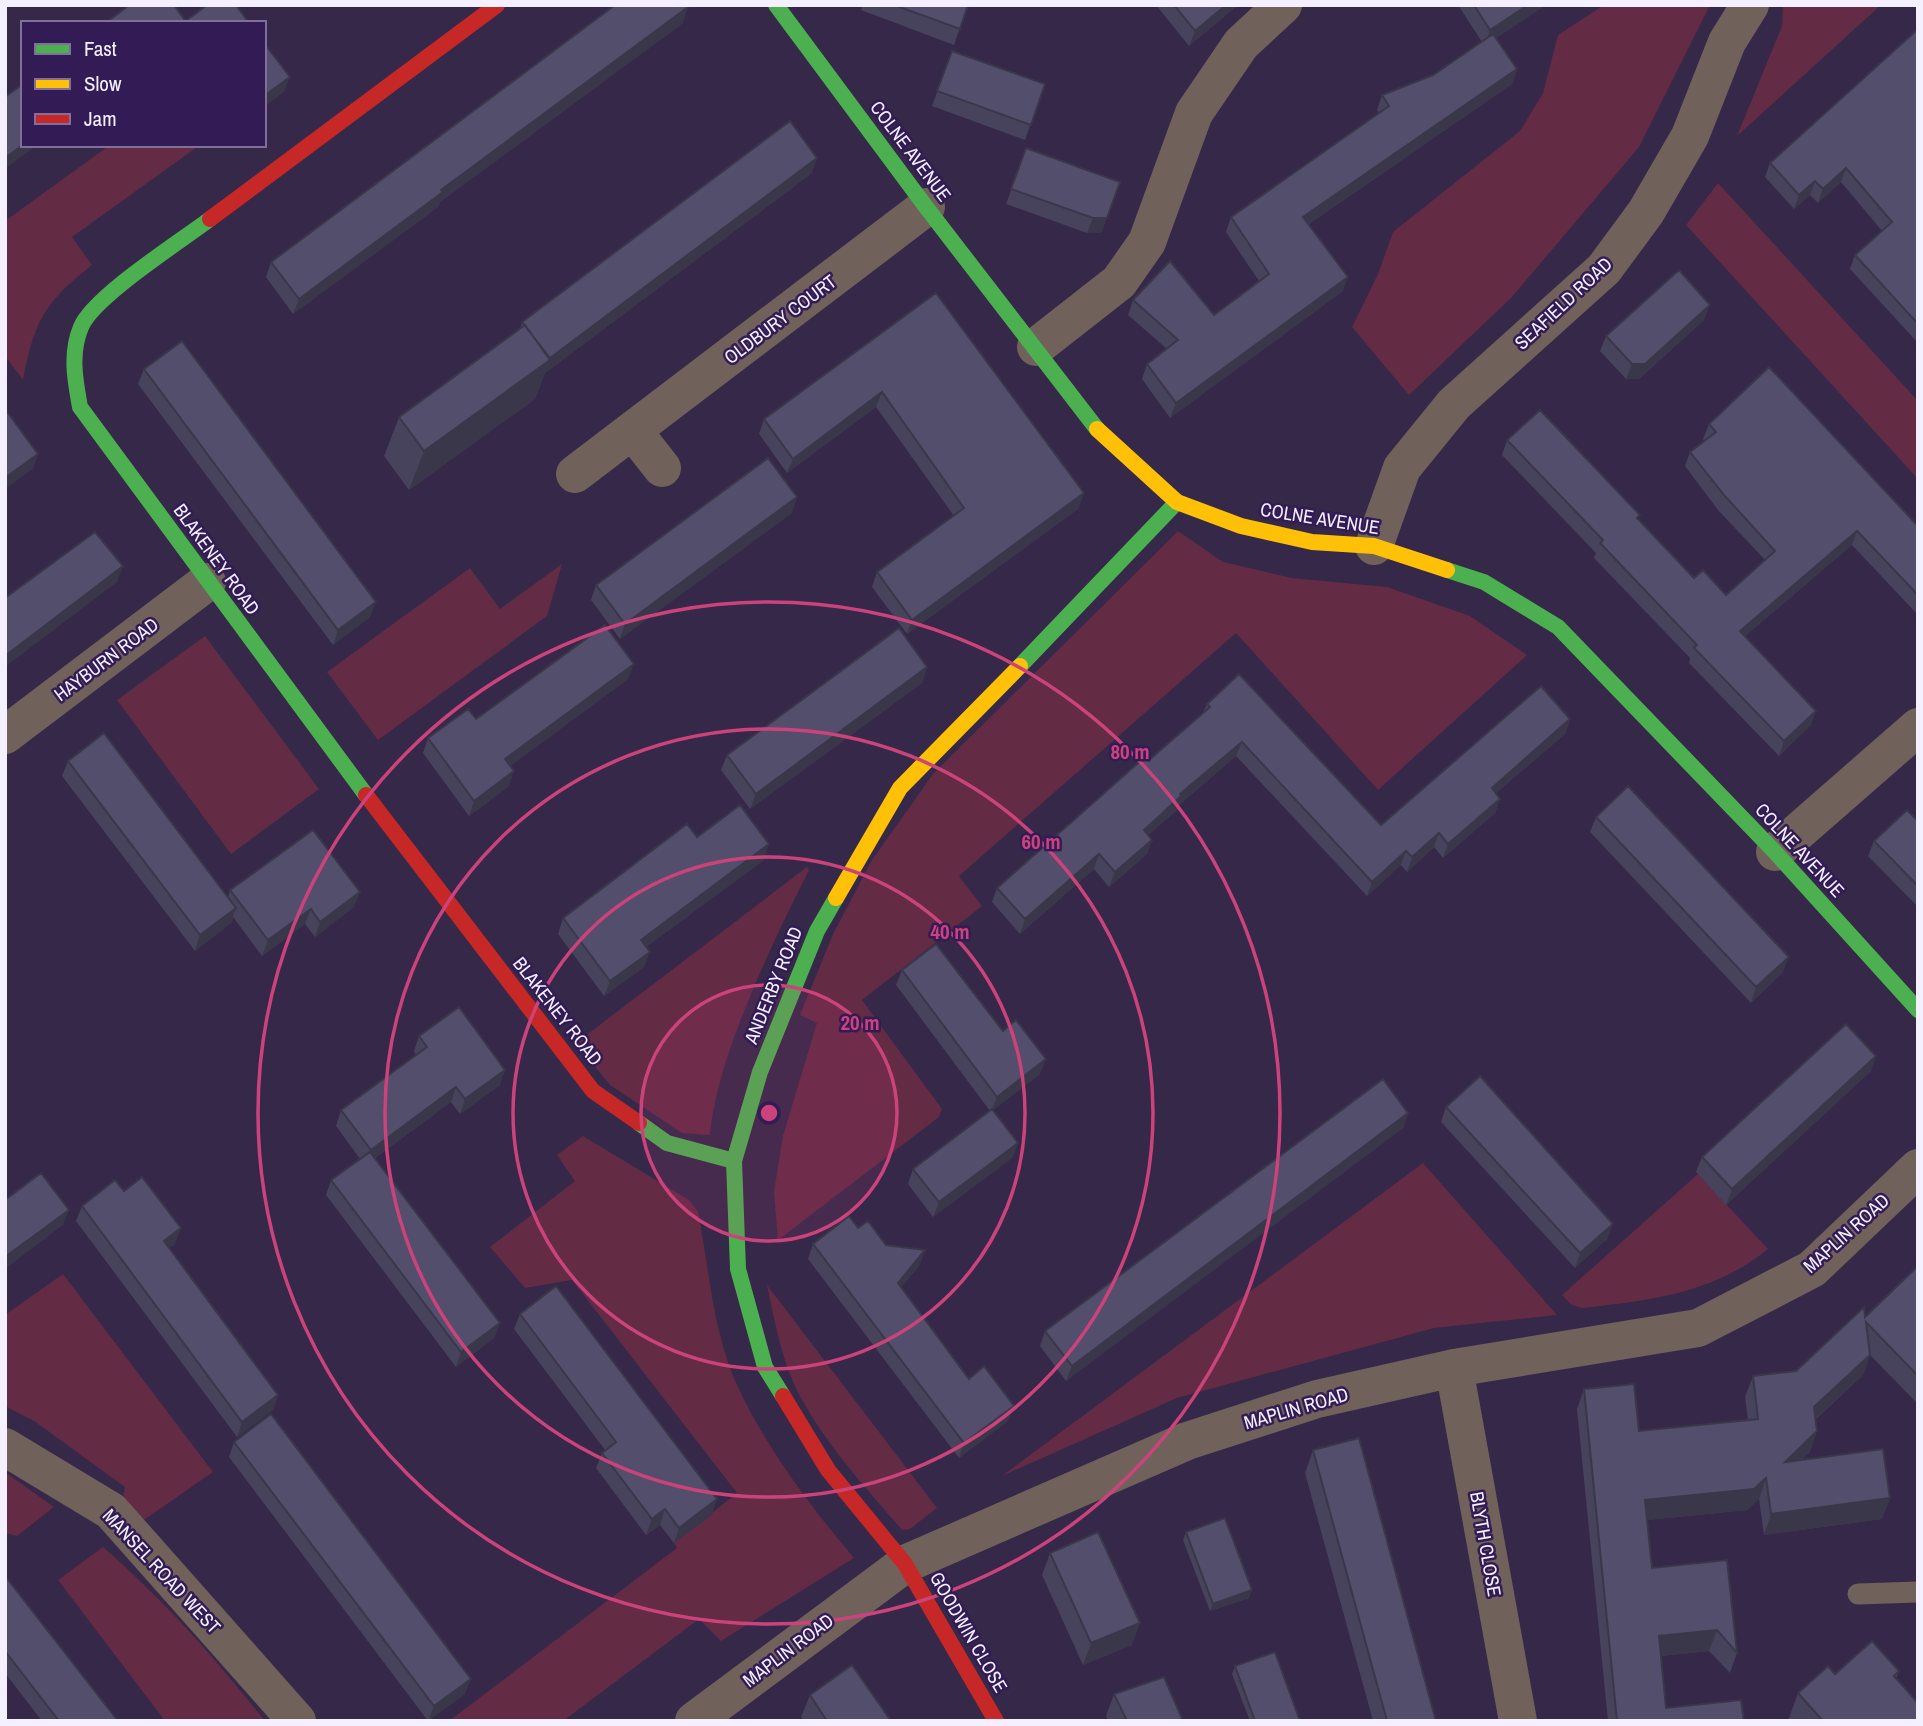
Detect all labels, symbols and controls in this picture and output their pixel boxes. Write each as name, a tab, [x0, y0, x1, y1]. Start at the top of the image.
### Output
legend	[21, 21, 266, 147]
text: Fast	[84, 34, 117, 63]
text: Slow	[84, 69, 122, 98]
street label: COLNE AVENUE	[864, 95, 958, 207]
text: Jam	[84, 104, 117, 133]
street label: SEAFIELD ROAD	[1509, 251, 1617, 355]
street label: OLDBURY COURT	[719, 268, 842, 370]
street label: COLNE AVENUE	[1259, 496, 1381, 540]
street label: BLAKENEY ROAD	[168, 498, 266, 620]
street label: HAYBURN ROAD	[49, 611, 163, 707]
text: 80 m	[1110, 737, 1150, 766]
street label: COLNE AVENUE	[1750, 797, 1850, 903]
text: 60 m	[1021, 827, 1061, 856]
text: 40 m	[930, 917, 970, 946]
street label: ANDERBY ROAD	[737, 922, 808, 1048]
street label: BLAKENEY ROAD	[507, 951, 609, 1071]
text: 20 m	[840, 1008, 880, 1037]
centre of rings	[757, 1101, 781, 1125]
street label: MAPLIN ROAD	[1797, 1187, 1895, 1279]
street label: MAPLIN ROAD	[1241, 1381, 1351, 1435]
street label: BLYTH CLOSE	[1464, 1489, 1508, 1599]
street label: MANSEL ROAD WEST	[97, 1503, 227, 1640]
street label: GOODWIN CLOSE	[924, 1567, 1014, 1697]
street label: MAPLIN ROAD	[737, 1607, 839, 1693]

